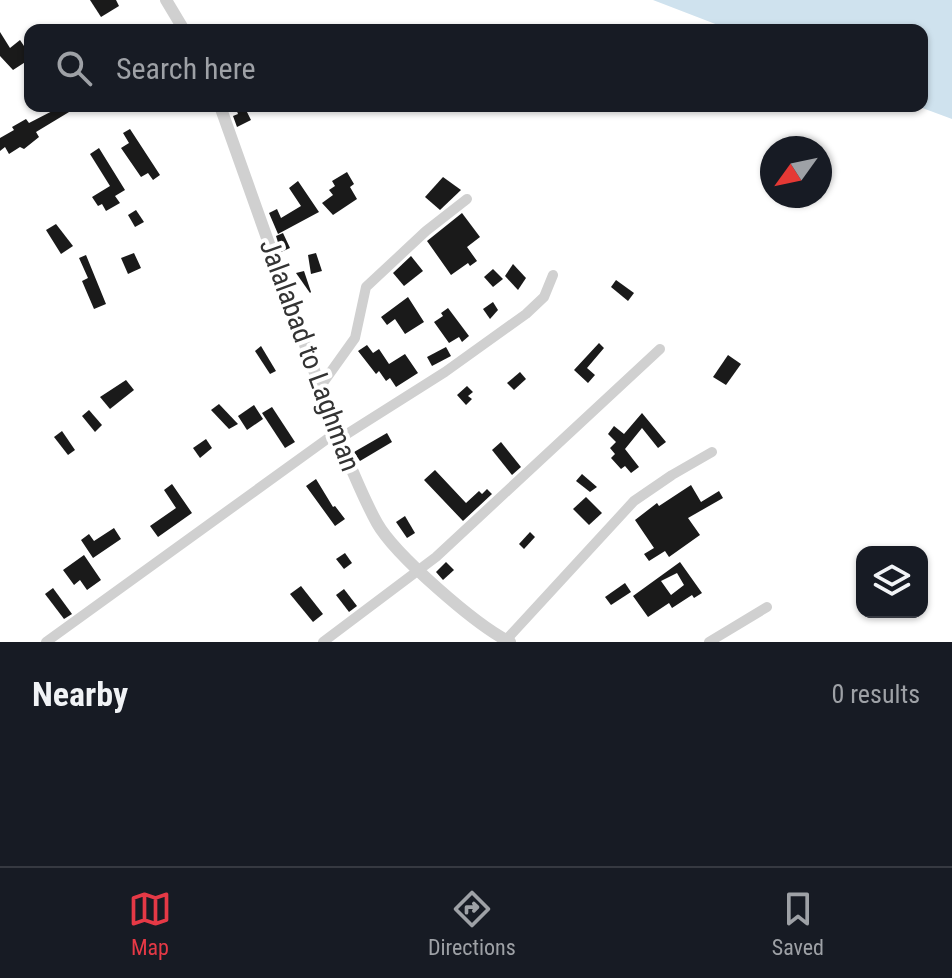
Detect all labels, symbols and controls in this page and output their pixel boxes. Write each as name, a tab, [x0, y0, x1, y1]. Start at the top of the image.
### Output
search box	[24, 24, 928, 112]
icon: search	[52, 46, 96, 90]
text: Search here	[116, 51, 256, 86]
north arrow	[760, 136, 832, 208]
street label: Jalalabad to Laghman	[253, 234, 367, 476]
map controls	[856, 546, 928, 618]
button: layers	[856, 546, 928, 618]
text: Nearby	[32, 674, 128, 714]
text: 0 results	[831, 679, 920, 709]
tab: Map	[128, 887, 172, 960]
tab: Directions	[428, 887, 516, 960]
tab: Saved	[772, 887, 824, 960]

